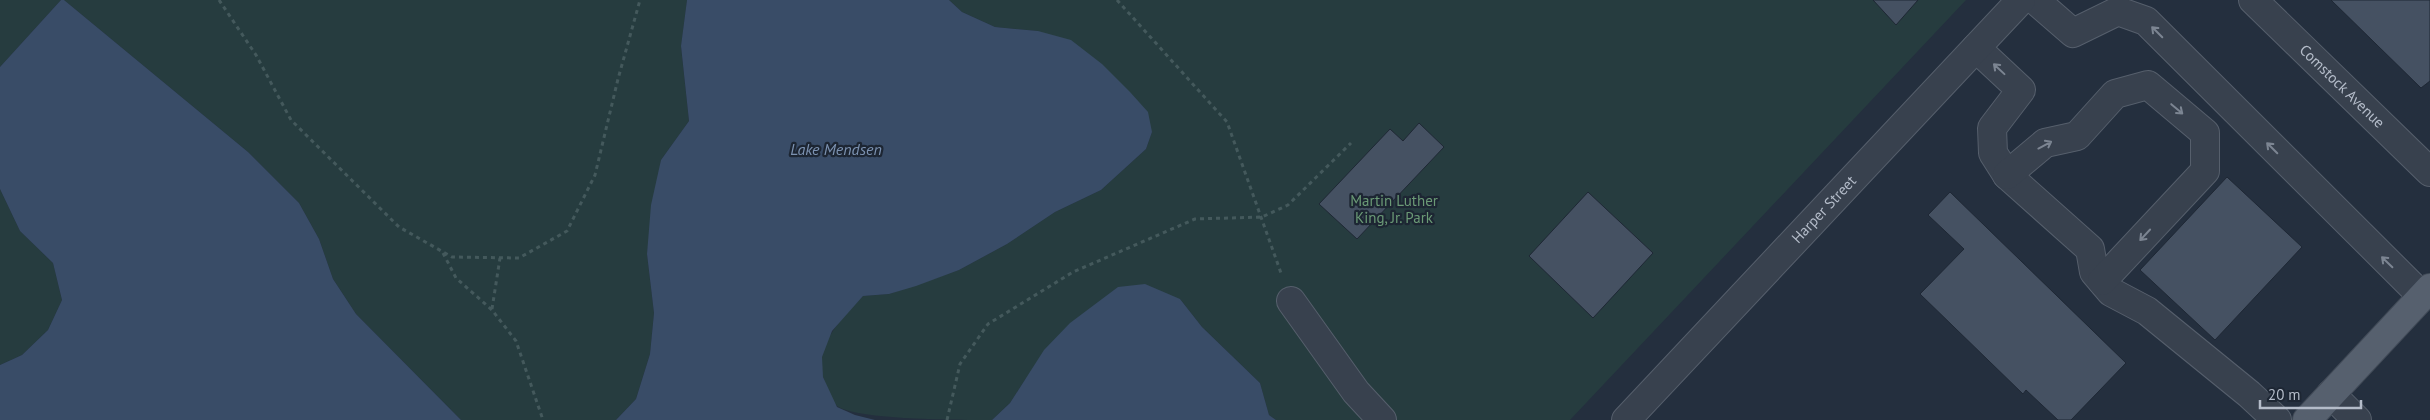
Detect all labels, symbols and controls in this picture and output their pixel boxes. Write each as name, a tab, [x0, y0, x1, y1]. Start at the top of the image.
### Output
one-way arrow	[2152, 27, 2164, 39]
street label: Comstock Avenue	[2296, 40, 2389, 132]
one-way arrow	[1992, 63, 2005, 75]
one-way arrow	[2171, 104, 2184, 115]
water label: Lake Mendsen	[790, 139, 882, 159]
one-way arrow	[2038, 140, 2053, 150]
one-way arrow	[2265, 142, 2278, 154]
street label: Harper Street	[1787, 171, 1860, 247]
park label: Martin Luther King, Jr. Park	[1350, 191, 1438, 227]
one-way arrow	[2139, 229, 2151, 241]
one-way arrow	[2381, 256, 2393, 268]
scale bar	[2260, 378, 2361, 410]
text: 20 m	[2268, 385, 2301, 404]

